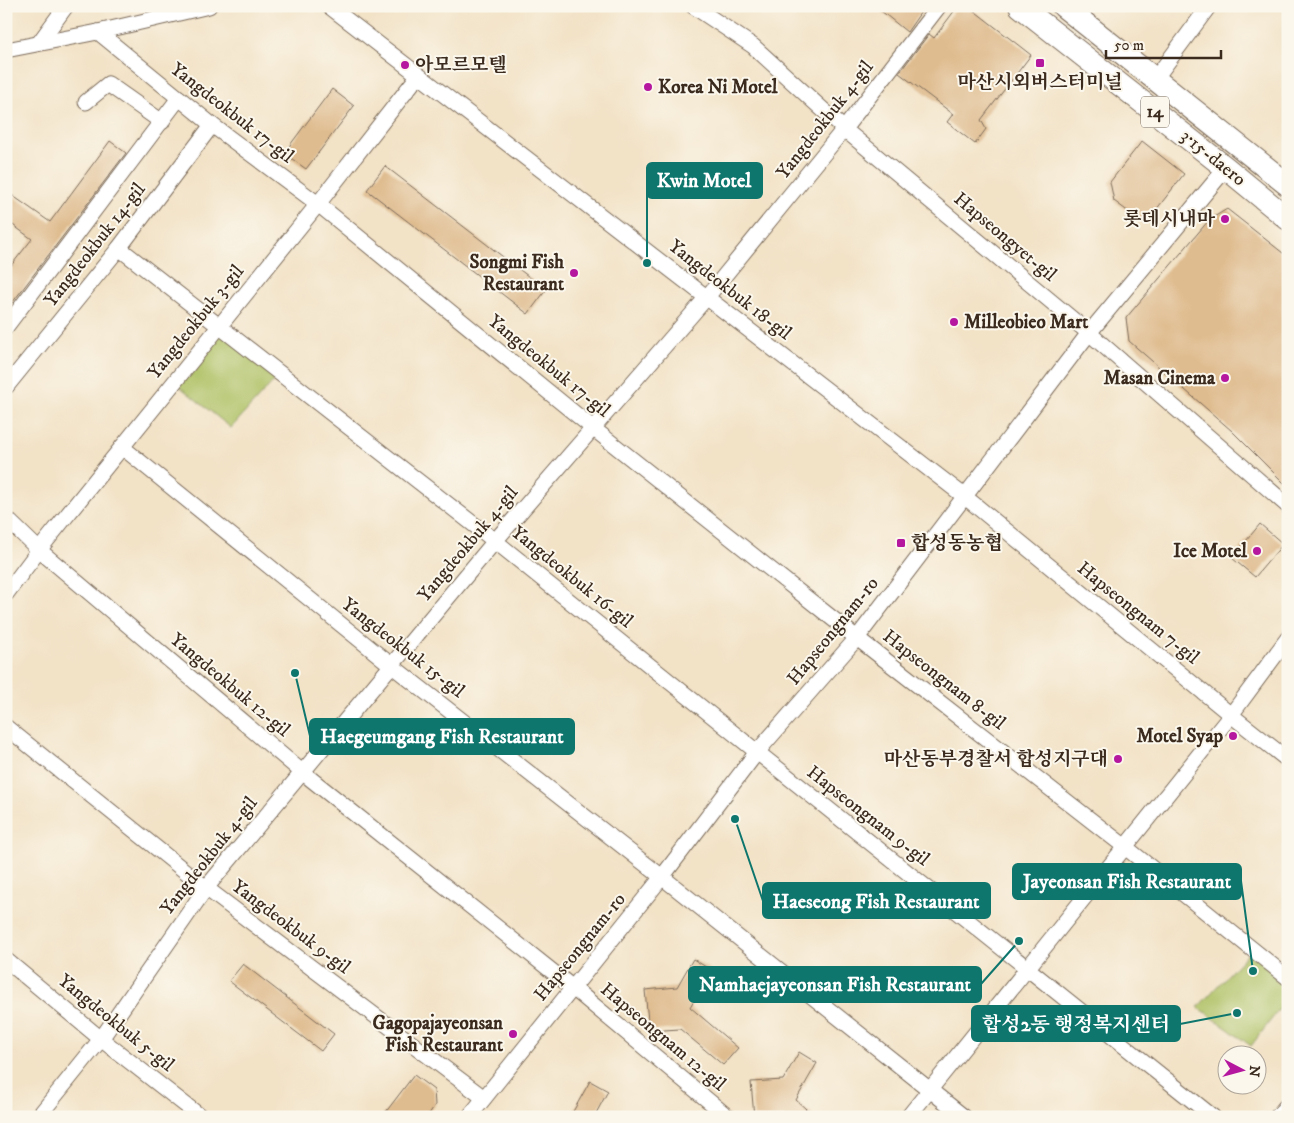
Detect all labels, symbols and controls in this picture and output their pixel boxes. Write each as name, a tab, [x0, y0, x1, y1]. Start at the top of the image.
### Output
scale bar	[1106, 28, 1222, 60]
text: 50 m	[1114, 36, 1144, 55]
place label: 아모르모텔	[415, 54, 507, 77]
street label: Yangdeokbuk 4-gil	[772, 56, 879, 184]
marker: 마산시외버스터미널	[1034, 57, 1046, 69]
street label: Yangdeokbuk 17-gil	[166, 58, 298, 168]
marker: 아모르모텔	[399, 59, 411, 71]
place label: 마산시외버스터미널	[957, 71, 1123, 94]
place label: Korea Ni Motel	[658, 76, 778, 99]
marker: Korea Ni Motel	[642, 81, 654, 93]
road number: 14	[1141, 96, 1169, 128]
street label: 3·15-daero	[1176, 125, 1250, 191]
callout: Kwin Motel	[647, 163, 762, 198]
text: Kwin Motel	[657, 169, 752, 194]
street label: Yangdeokbuk 14-gil	[39, 178, 151, 312]
street label: Hapseongyet-gil	[949, 187, 1061, 287]
place label: 롯데시내마	[1123, 208, 1216, 231]
marker: 롯데시내마	[1219, 213, 1231, 225]
street label: Yangdeokbuk 18-gil	[664, 235, 796, 345]
place label: Songmi Fish Restaurant	[470, 251, 565, 296]
street label: Yangdeokbuk 3-gil	[143, 260, 249, 384]
marker: Songmi Fish Restaurant	[568, 267, 580, 279]
street label: Yangdeokbuk 17-gil	[483, 310, 615, 422]
place label: Milleobieo Mart	[964, 311, 1089, 334]
marker: Milleobieo Mart	[948, 316, 960, 328]
place label: Masan Cinema	[1104, 367, 1216, 390]
marker: Masan Cinema	[1219, 372, 1231, 384]
street label: Yangdeokbuk 4-gil	[413, 481, 523, 607]
street label: Yangdeokbuk 16-gil	[507, 521, 638, 633]
place label: 합성동농협	[911, 532, 1003, 555]
marker: 합성동농협	[895, 537, 907, 549]
place label: Ice Motel	[1173, 540, 1247, 563]
marker: Ice Motel	[1251, 545, 1263, 557]
street label: Hapseongnam 7-gil	[1072, 557, 1204, 669]
street label: Hapseongnam-ro	[782, 572, 884, 690]
street label: Yangdeokbuk 15-gil	[337, 593, 469, 703]
street label: Hapseongnam 8-gil	[878, 625, 1010, 735]
street label: Yangdeokbuk 12-gil	[165, 628, 295, 742]
callout: Haegeumgang Fish Restaurant	[310, 719, 574, 754]
text: Haegeumgang Fish Restaurant	[320, 725, 564, 750]
place label: Motel Syap	[1137, 725, 1223, 748]
marker: Motel Syap	[1227, 730, 1239, 742]
place label: 마산동부경찰서 합성지구대	[884, 748, 1108, 771]
marker: 마산동부경찰서 합성지구대	[1112, 753, 1124, 765]
street label: Hapseongnam 9-gil	[802, 761, 934, 871]
street label: Yangdeokbuk 4-gil	[156, 792, 263, 920]
callout: Jayeonsan Fish Restaurant	[1013, 864, 1241, 899]
text: Jayeonsan Fish Restaurant	[1021, 870, 1232, 895]
street label: Yangdeokbuk 9-gil	[227, 875, 355, 979]
callout: Haeseong Fish Restaurant	[763, 883, 990, 918]
street label: Hapseongnam-ro	[529, 888, 631, 1006]
text: Haeseong Fish Restaurant	[772, 890, 980, 915]
callout: Namhaejayeonsan Fish Restaurant	[689, 967, 981, 1002]
street label: Yangdeokbuk 5-gil	[53, 969, 179, 1077]
text: Namhaejayeonsan Fish Restaurant	[699, 973, 972, 998]
street label: Hapseongnam 12-gil	[596, 978, 731, 1096]
callout: 합성2동 행정복지센터	[972, 1006, 1180, 1041]
place label: Gagopajayeonsan Fish Restaurant	[373, 1012, 504, 1057]
text: 합성2동 행정복지센터	[982, 1013, 1170, 1038]
marker: Gagopajayeonsan Fish Restaurant	[507, 1028, 519, 1040]
north arrow	[1216, 1046, 1266, 1096]
text: N	[1244, 1065, 1263, 1078]

